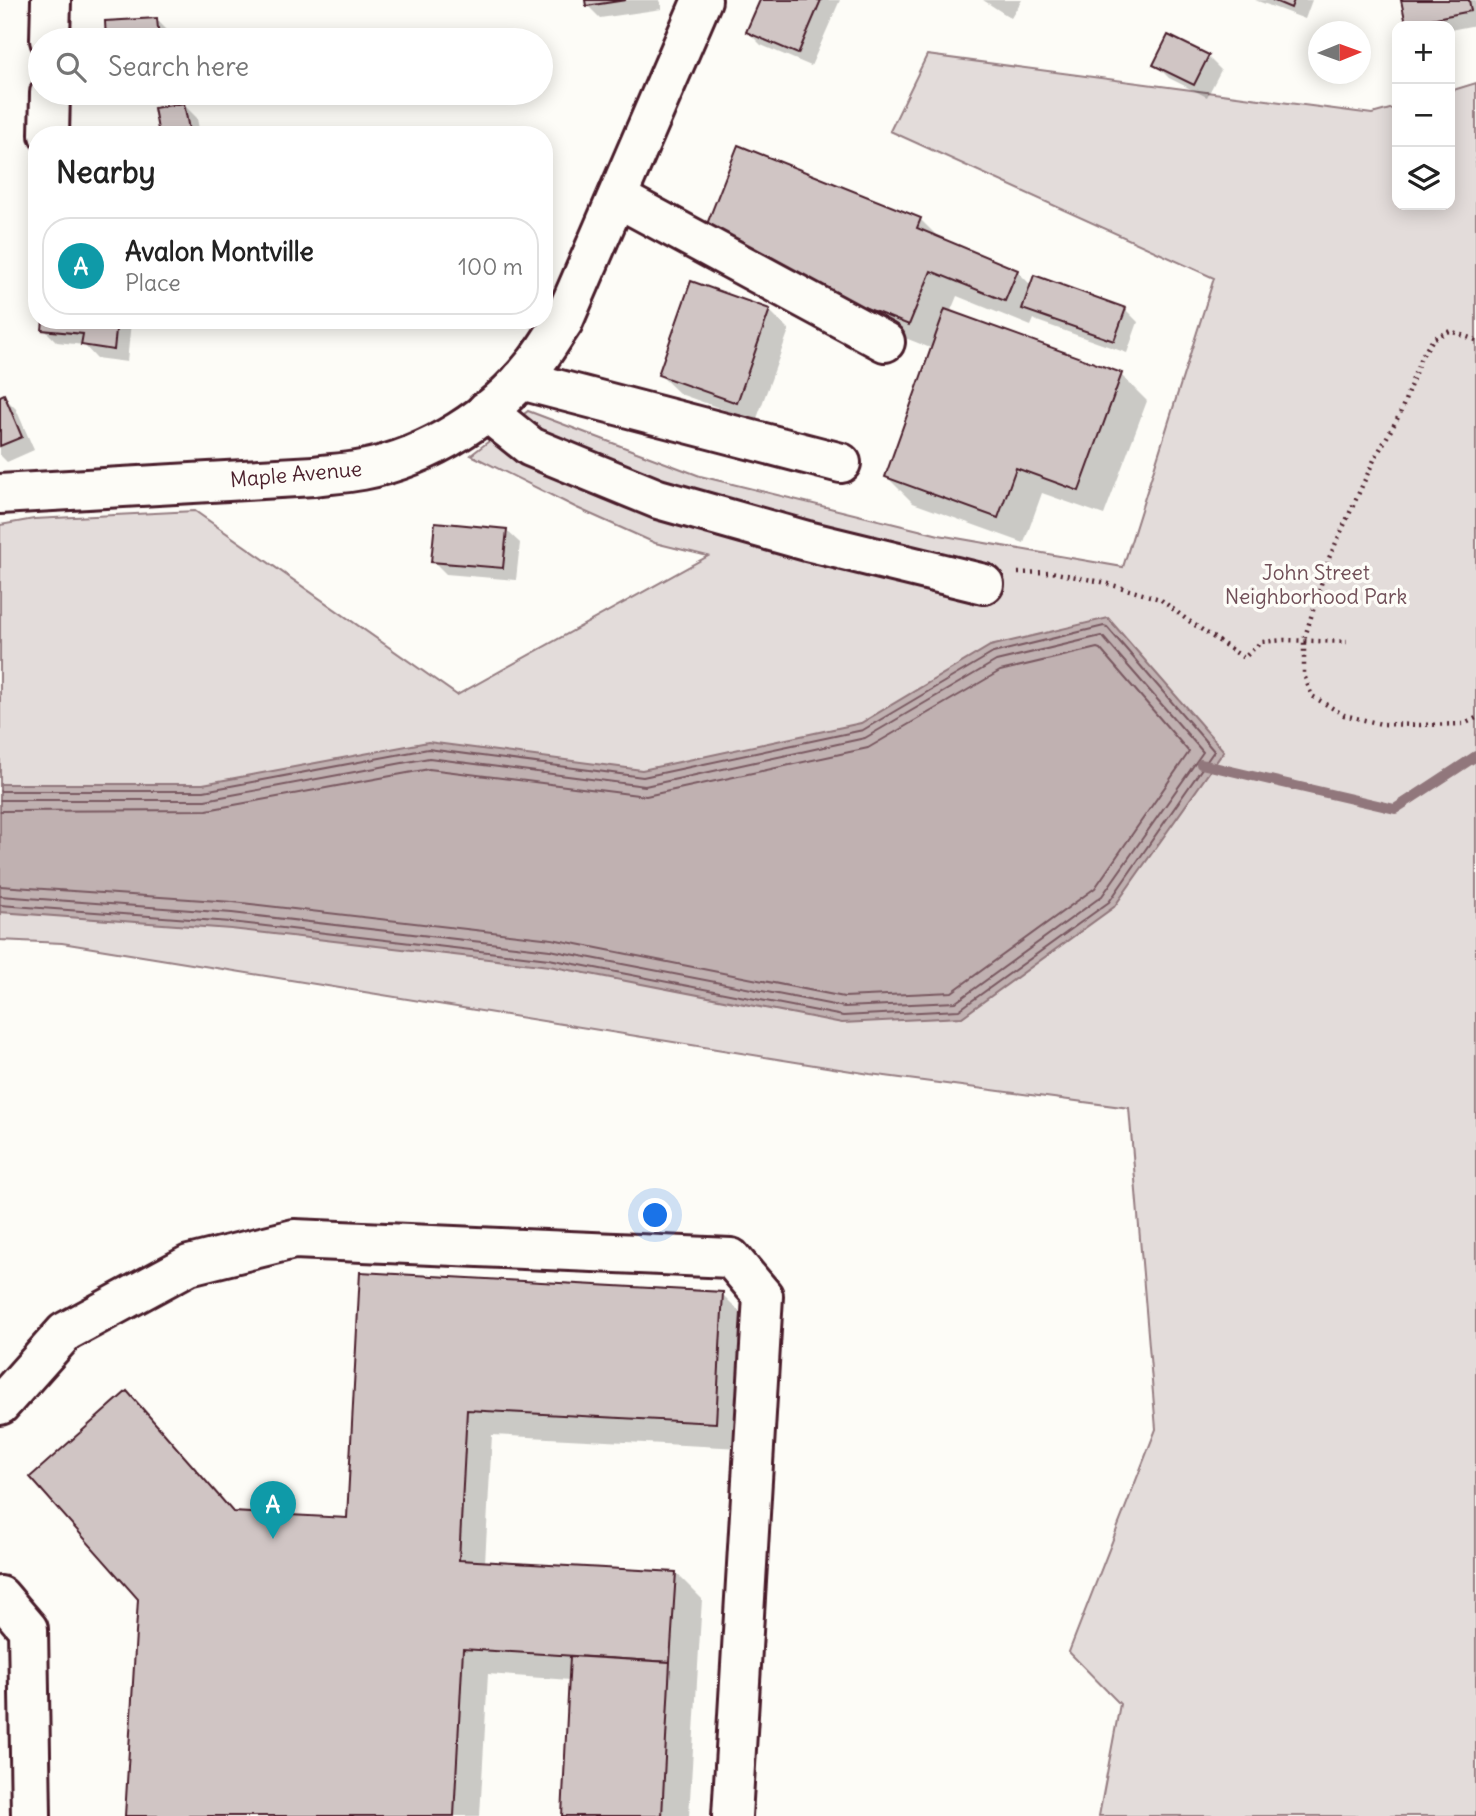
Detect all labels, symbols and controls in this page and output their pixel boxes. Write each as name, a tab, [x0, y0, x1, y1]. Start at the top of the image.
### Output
north arrow	[1308, 21, 1371, 84]
map controls	[1392, 21, 1455, 210]
button: +	[1392, 21, 1455, 84]
search box	[28, 28, 553, 105]
icon: search	[52, 48, 90, 86]
text: Search here	[108, 50, 249, 83]
button: −	[1392, 84, 1455, 147]
button: layers	[1392, 147, 1455, 210]
text: Nearby	[56, 153, 156, 191]
text: Avalon Montville	[125, 235, 314, 268]
text: A	[74, 252, 88, 281]
text: 100 m	[458, 252, 523, 281]
text: Place	[125, 268, 181, 297]
street label: Maple Avenue	[229, 455, 363, 493]
park label: John Street Neighborhood Park	[1225, 559, 1407, 610]
your location	[638, 1198, 672, 1232]
pin: A	[250, 1481, 296, 1539]

